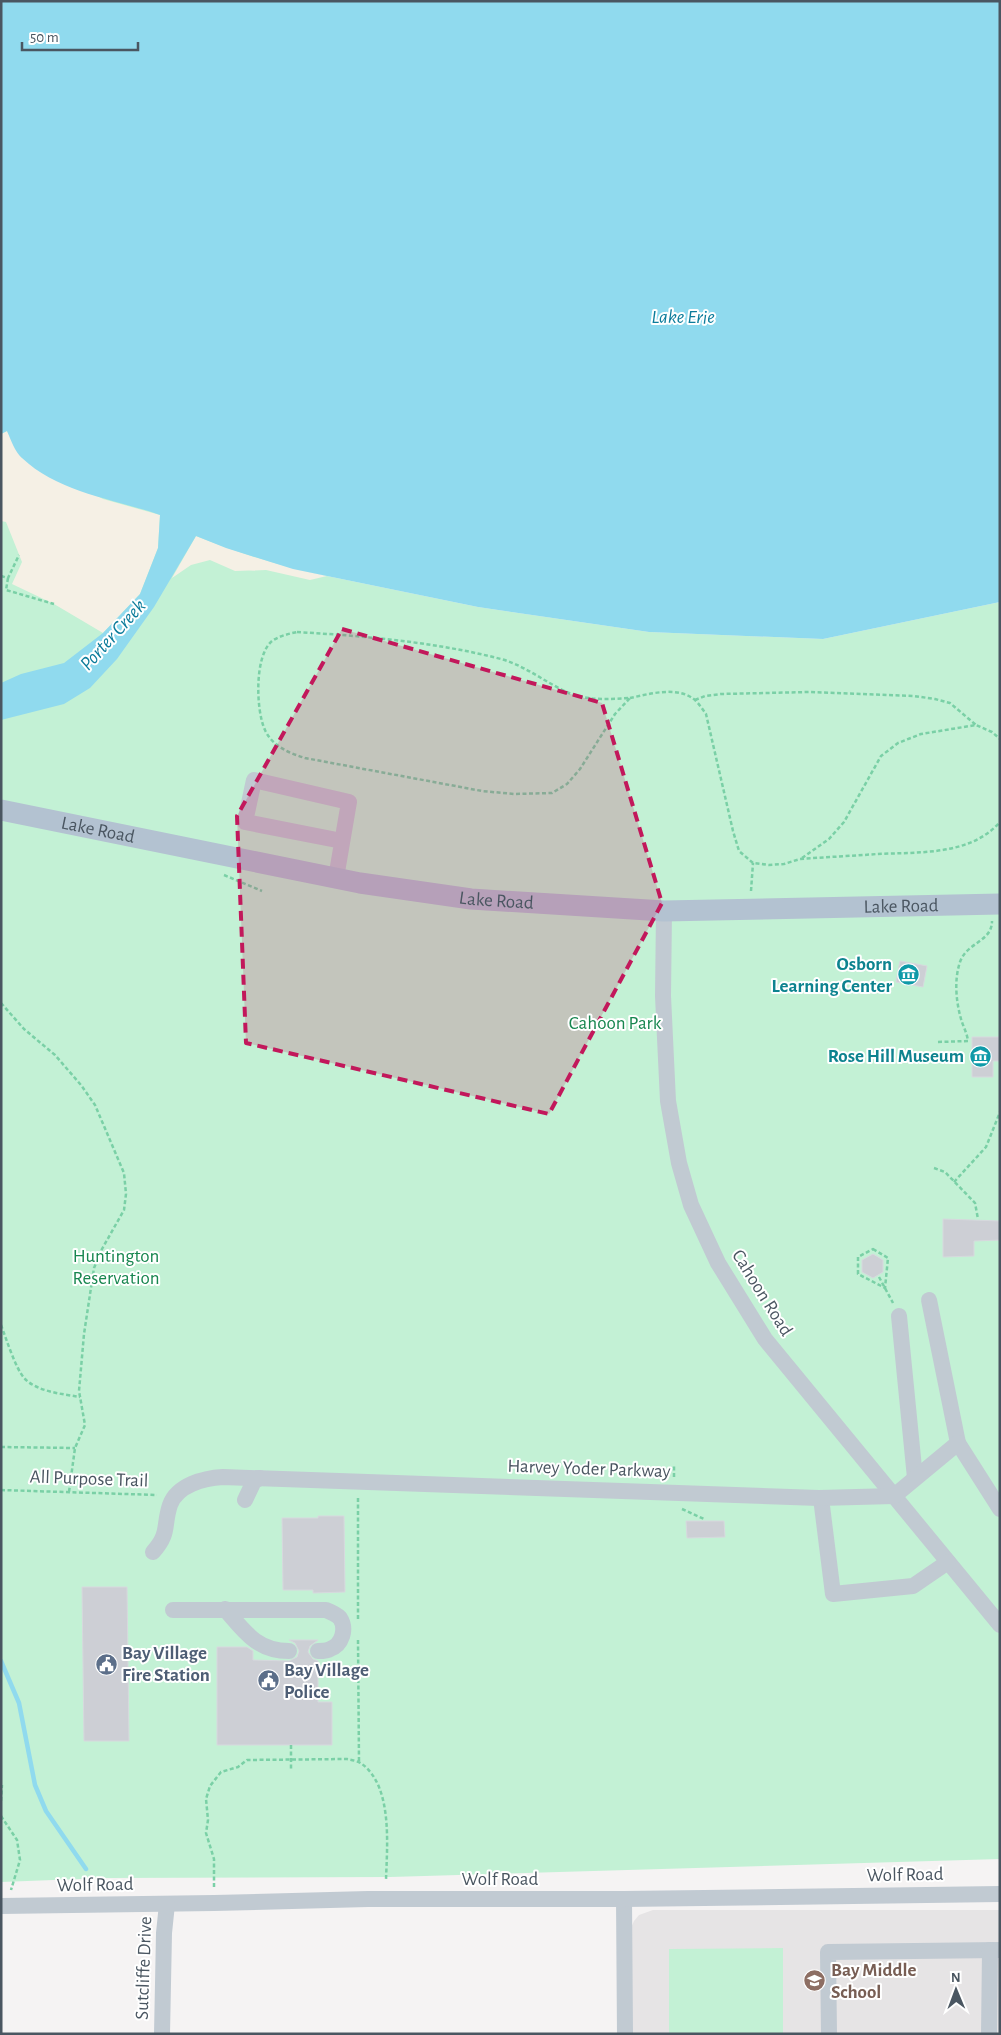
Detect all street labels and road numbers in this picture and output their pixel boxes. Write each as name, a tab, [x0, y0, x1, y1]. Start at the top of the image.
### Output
street label: Lake Road	[59, 813, 137, 847]
street label: Lake Road	[458, 888, 535, 912]
street label: Lake Road	[863, 896, 939, 916]
street label: Cahoon Road	[728, 1247, 796, 1340]
street label: Harvey Yoder Parkway	[507, 1457, 671, 1481]
street label: All Purpose Trail	[29, 1467, 149, 1491]
street label: Wolf Road	[866, 1865, 944, 1885]
street label: Wolf Road	[462, 1870, 539, 1889]
street label: Wolf Road	[56, 1875, 134, 1895]
street label: Sutcliffe Drive	[133, 1916, 155, 2020]

